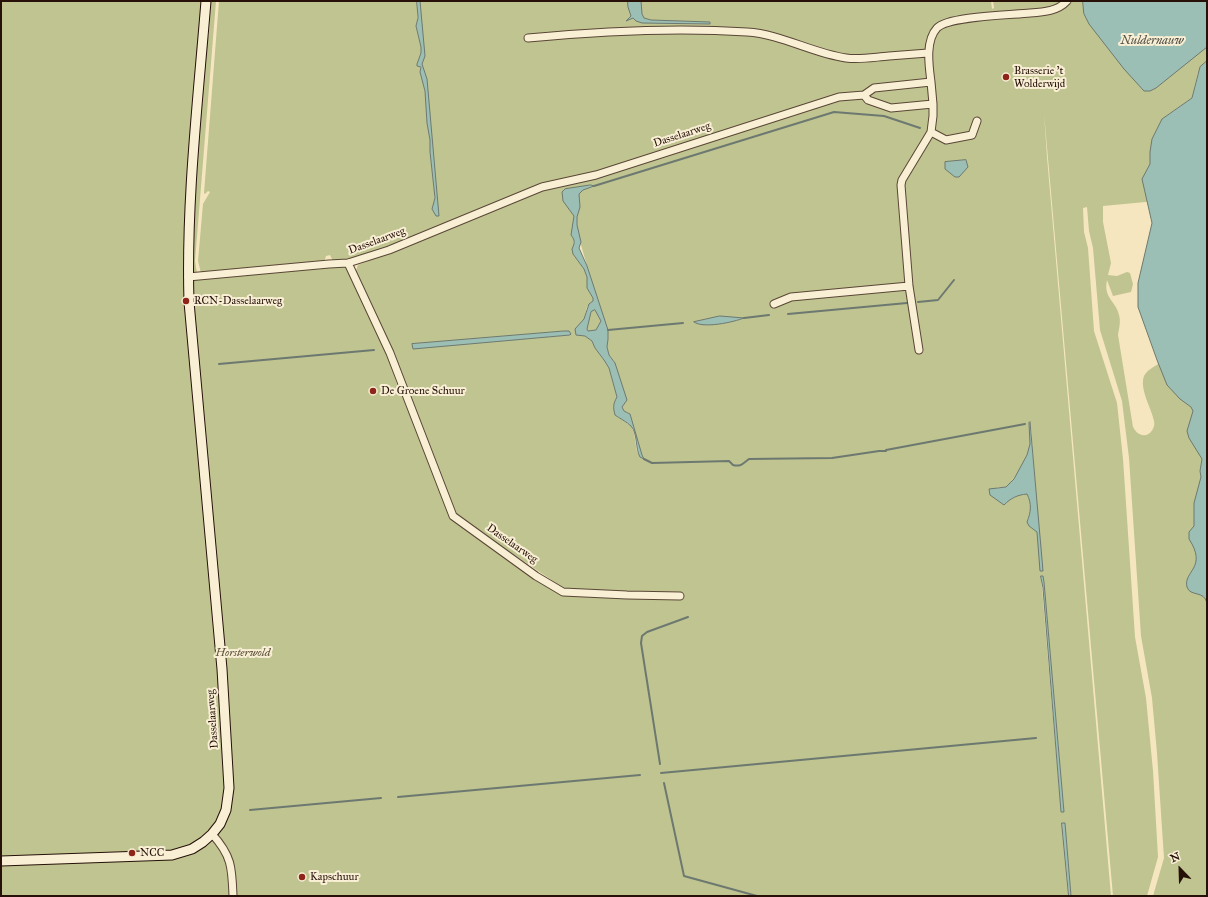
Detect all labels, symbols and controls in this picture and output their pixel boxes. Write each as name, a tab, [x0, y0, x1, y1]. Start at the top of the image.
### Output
water label: Nuldernauw	[1120, 34, 1184, 48]
place label: Brasserie 't Wolderwijd	[1014, 64, 1065, 90]
marker: Brasserie 't Wolderwijd	[1001, 72, 1011, 82]
street label: Dasselaarweg	[652, 120, 712, 150]
street label: Dasselaarweg	[347, 225, 407, 257]
place label: RCN-Dasselaarweg	[194, 294, 282, 308]
marker: RCN-Dasselaarweg	[181, 296, 191, 306]
place label: De Groene Schuur	[381, 384, 465, 398]
marker: De Groene Schuur	[368, 386, 378, 396]
street label: Dasselaarweg	[484, 522, 540, 566]
park label: Horsterwold	[216, 646, 270, 660]
street label: Dasselaarweg	[204, 689, 222, 749]
place label: NCC	[140, 846, 164, 860]
marker: NCC	[127, 848, 137, 858]
north arrow	[1160, 849, 1200, 889]
text: N	[1168, 850, 1182, 865]
place label: Kapschuur	[310, 870, 359, 884]
marker: Kapschuur	[297, 872, 307, 882]

